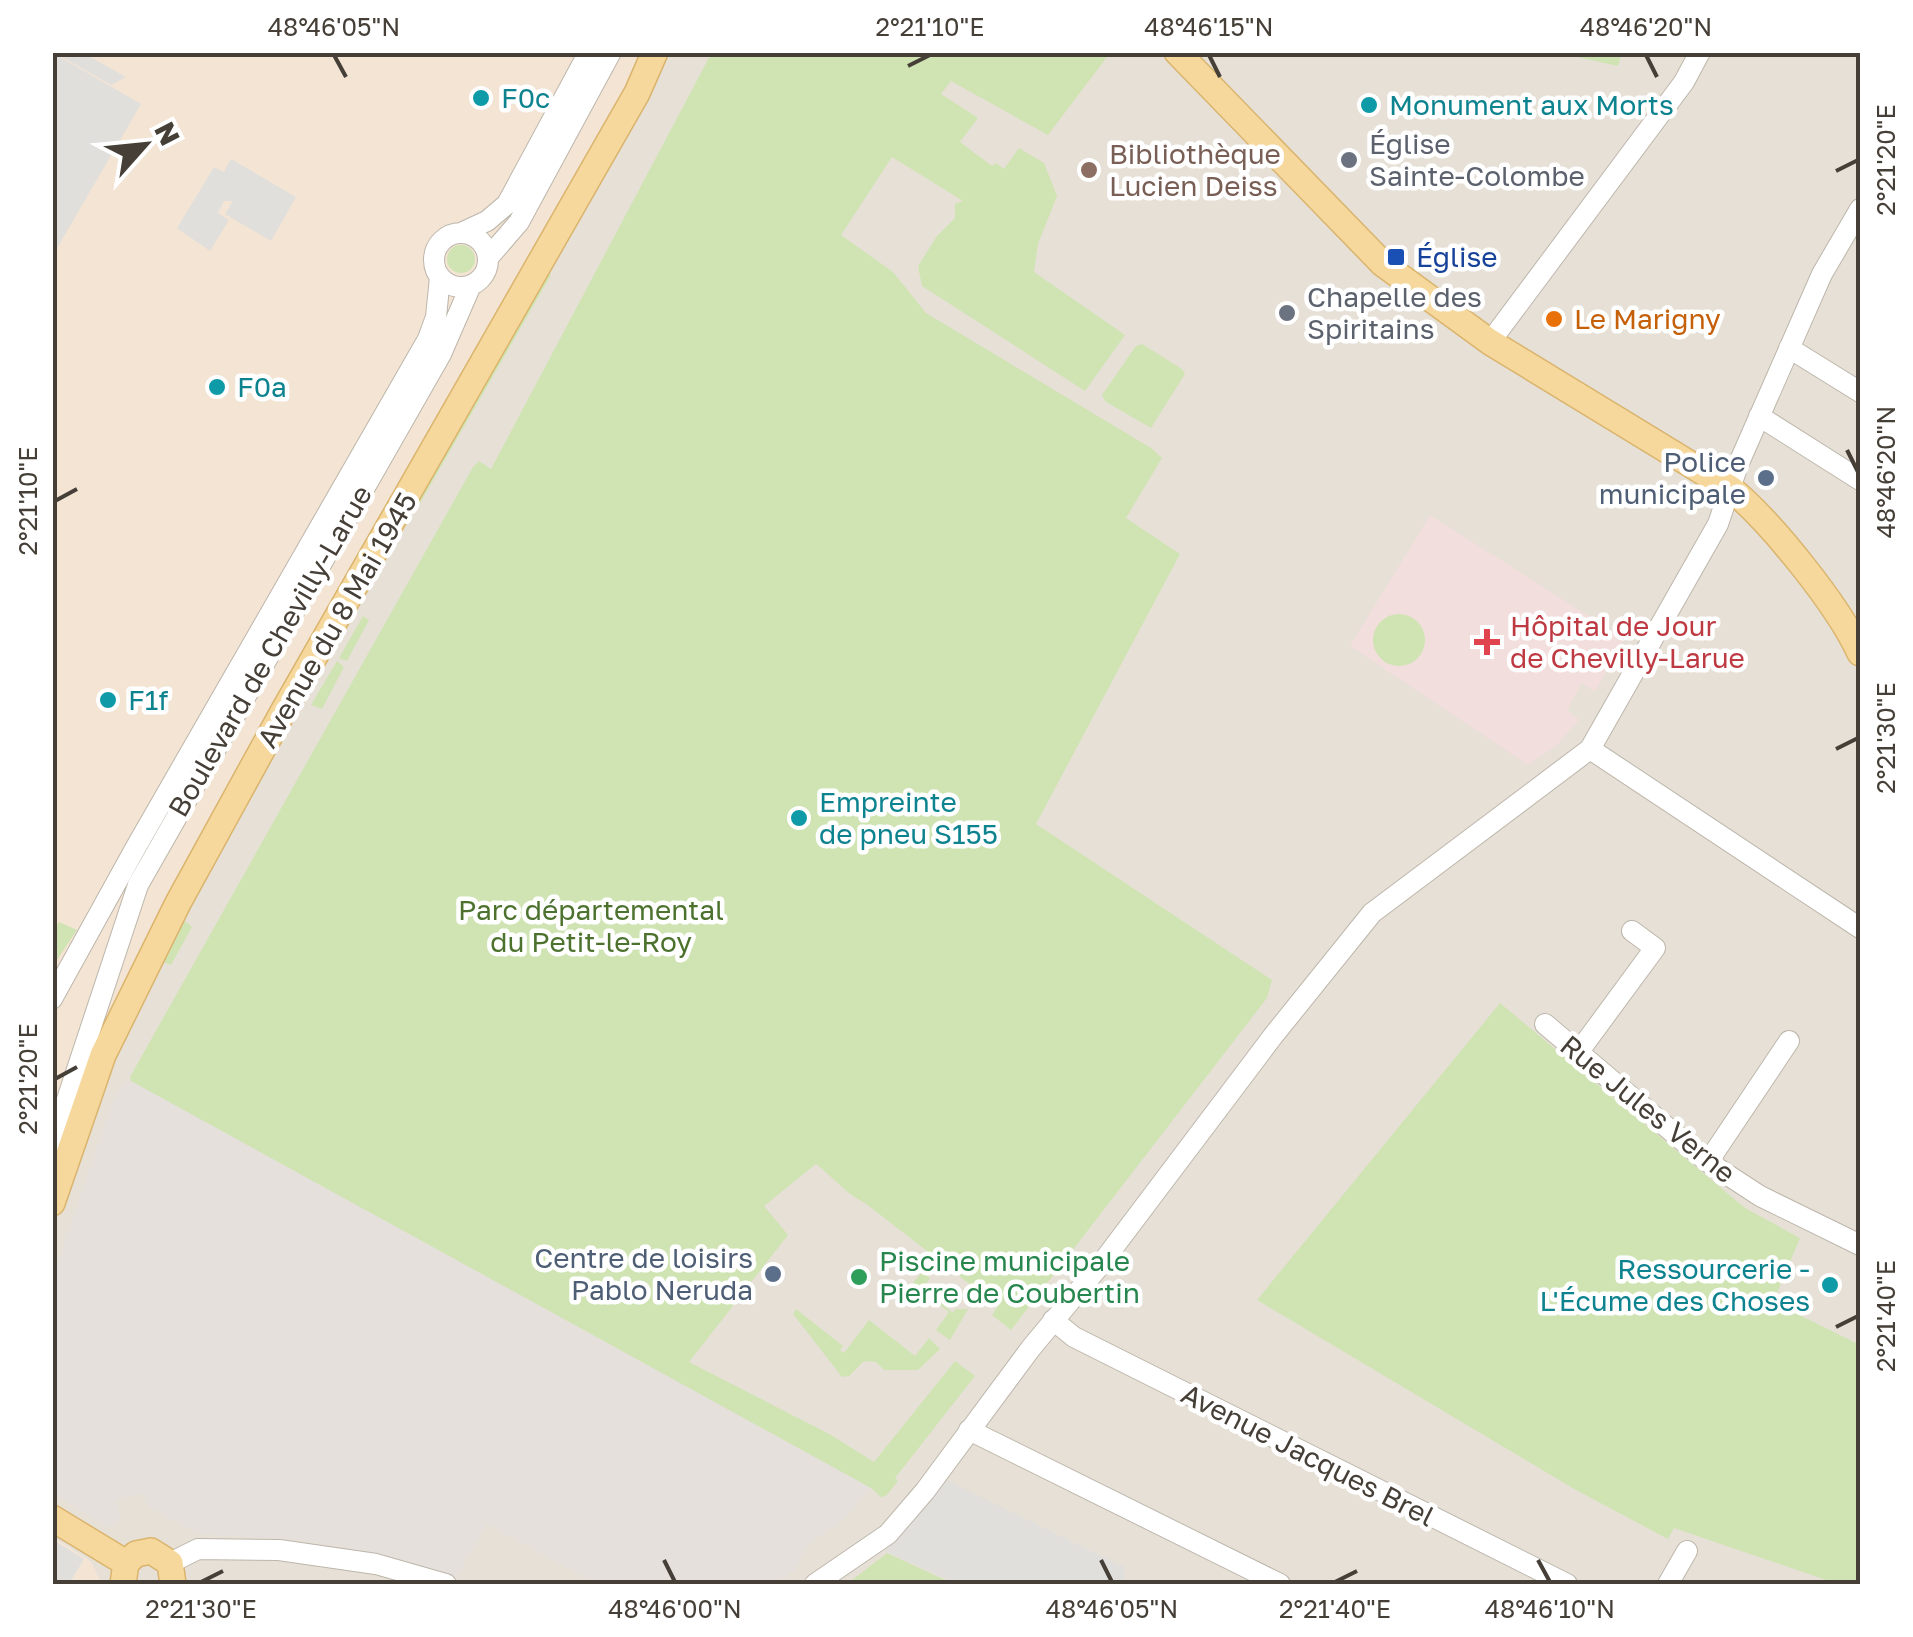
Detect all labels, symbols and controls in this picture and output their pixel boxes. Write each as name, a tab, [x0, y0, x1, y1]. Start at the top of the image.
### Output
text: 48°46'05"N	[268, 11, 400, 42]
text: 2°21'10"E	[875, 11, 985, 42]
text: 48°46'15"N	[1144, 11, 1274, 42]
text: 48°46'20"N	[1580, 11, 1712, 42]
place label: F0c	[501, 81, 550, 114]
marker: F0c	[470, 87, 492, 109]
place label: Monument aux Morts	[1389, 88, 1674, 121]
marker: Monument aux Morts	[1358, 94, 1380, 116]
north arrow	[95, 95, 195, 195]
text: 2°21'20"E	[1870, 104, 1901, 216]
text: N	[148, 116, 187, 150]
place label: Église Sainte-Colombe	[1369, 127, 1585, 192]
place label: Bibliothèque Lucien Deiss	[1109, 137, 1281, 202]
marker: Église Sainte-Colombe	[1338, 149, 1360, 171]
marker: Bibliothèque Lucien Deiss	[1078, 159, 1100, 181]
place label: Église	[1416, 240, 1498, 273]
marker: Église	[1385, 246, 1407, 268]
place label: Chapelle des Spiritains	[1307, 280, 1482, 345]
marker: Chapelle des Spiritains	[1276, 302, 1298, 324]
place label: Le Marigny	[1574, 302, 1721, 335]
marker: Le Marigny	[1543, 308, 1565, 330]
place label: F0a	[237, 370, 287, 403]
marker: F0a	[206, 376, 228, 398]
text: 48°46'20"N	[1870, 406, 1901, 538]
place label: Police municipale	[1599, 445, 1746, 510]
text: 2°21'10"E	[12, 446, 43, 556]
marker: Police municipale	[1755, 467, 1777, 489]
street label: Boulevard de Chevilly-Larue	[161, 479, 378, 822]
street label: Avenue du 8 Mai 1945	[250, 486, 423, 753]
place label: Hôpital de Jour de Chevilly-Larue	[1510, 609, 1745, 674]
marker: Hôpital de Jour de Chevilly-Larue	[1474, 629, 1500, 655]
text: 2°21'30"E	[1870, 682, 1901, 794]
place label: F1f	[128, 683, 168, 716]
marker: F1f	[97, 689, 119, 711]
place label: Empreinte de pneu S155	[819, 785, 998, 850]
marker: Empreinte de pneu S155	[788, 807, 810, 829]
park label: Parc départemental du Petit-le-Roy	[458, 893, 724, 958]
text: 2°21'20"E	[12, 1023, 43, 1135]
street label: Rue Jules Verne	[1554, 1028, 1742, 1189]
place label: Centre de loisirs Pablo Neruda	[534, 1241, 753, 1306]
place label: Piscine municipale Pierre de Coubertin	[879, 1244, 1140, 1309]
place label: Ressourcerie - L'Écume des Choses	[1539, 1252, 1810, 1317]
text: 2°21'40"E	[1870, 1260, 1901, 1372]
marker: Centre de loisirs Pablo Neruda	[762, 1263, 784, 1285]
marker: Piscine municipale Pierre de Coubertin	[848, 1266, 870, 1288]
marker: Ressourcerie - L'Écume des Choses	[1819, 1274, 1841, 1296]
street label: Avenue Jacques Brel	[1176, 1376, 1440, 1533]
text: 2°21'30"E	[145, 1593, 257, 1624]
text: 48°46'00"N	[608, 1593, 742, 1624]
text: 48°46'05"N	[1046, 1593, 1178, 1624]
text: 2°21'40"E	[1279, 1593, 1391, 1624]
text: 48°46'10"N	[1485, 1593, 1615, 1624]

